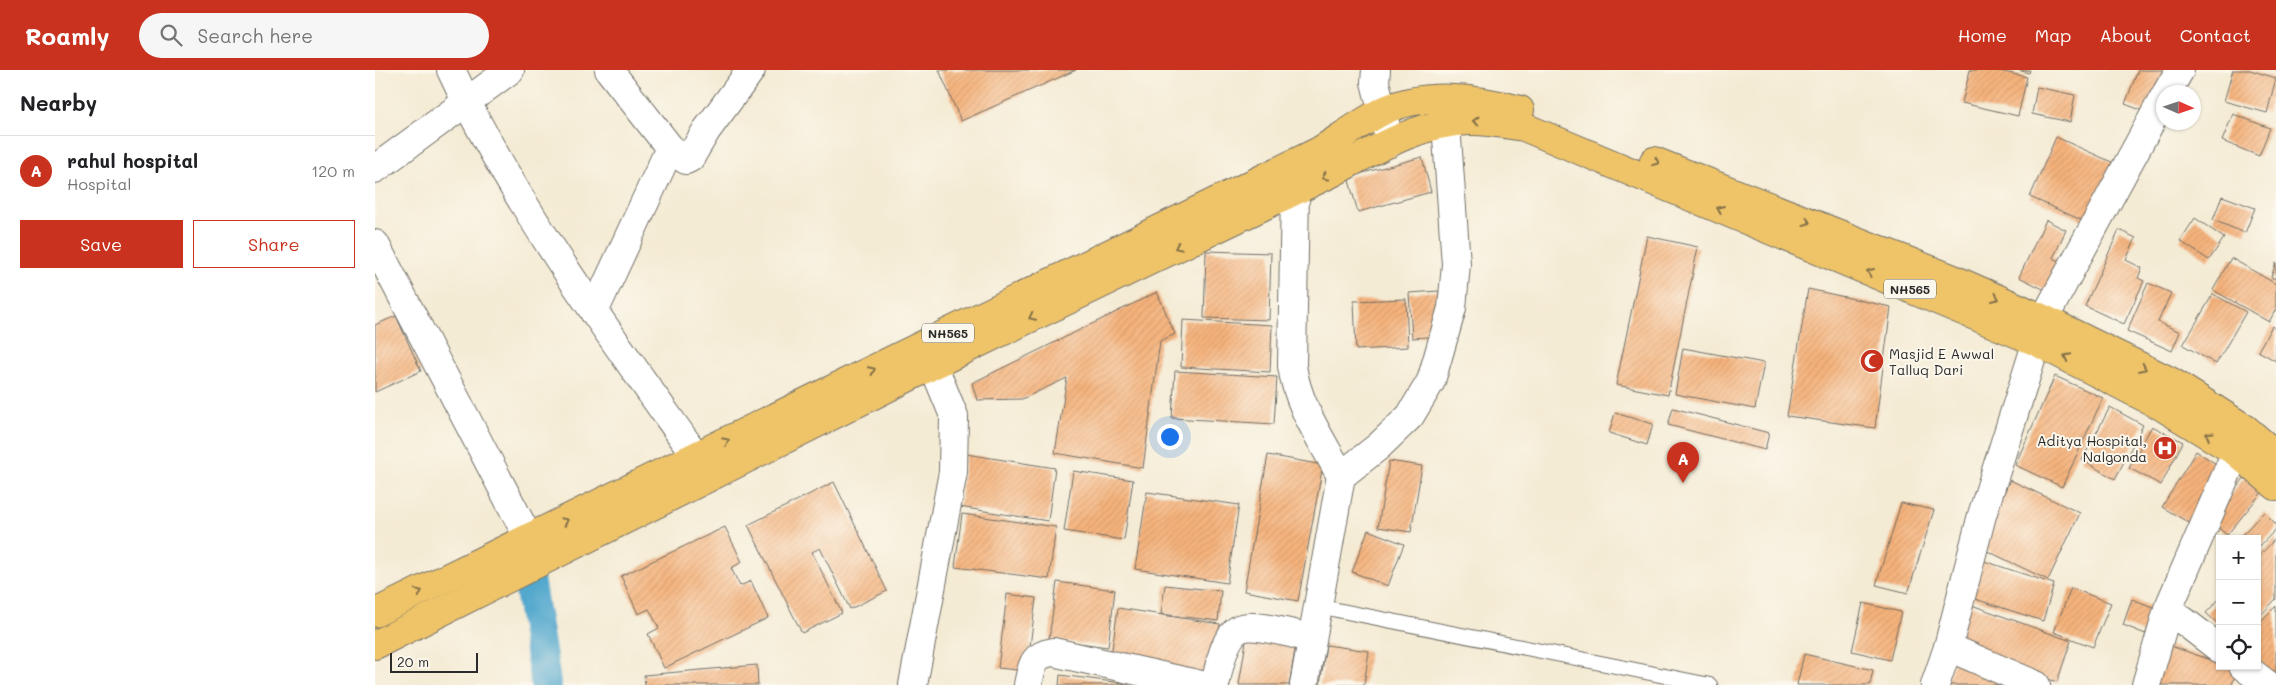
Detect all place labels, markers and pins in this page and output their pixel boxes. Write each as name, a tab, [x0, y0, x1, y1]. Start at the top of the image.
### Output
place label: Masjid E Awwal Talluq Dari	[1889, 344, 1994, 379]
mosque icon: Masjid E Awwal Talluq Dari	[1859, 348, 1885, 374]
place label: Aditya Hospital, Nalgonda	[2037, 431, 2147, 466]
hospital icon: Aditya Hospital, Nalgonda	[2152, 435, 2178, 461]
pin: A	[1667, 442, 1699, 483]

